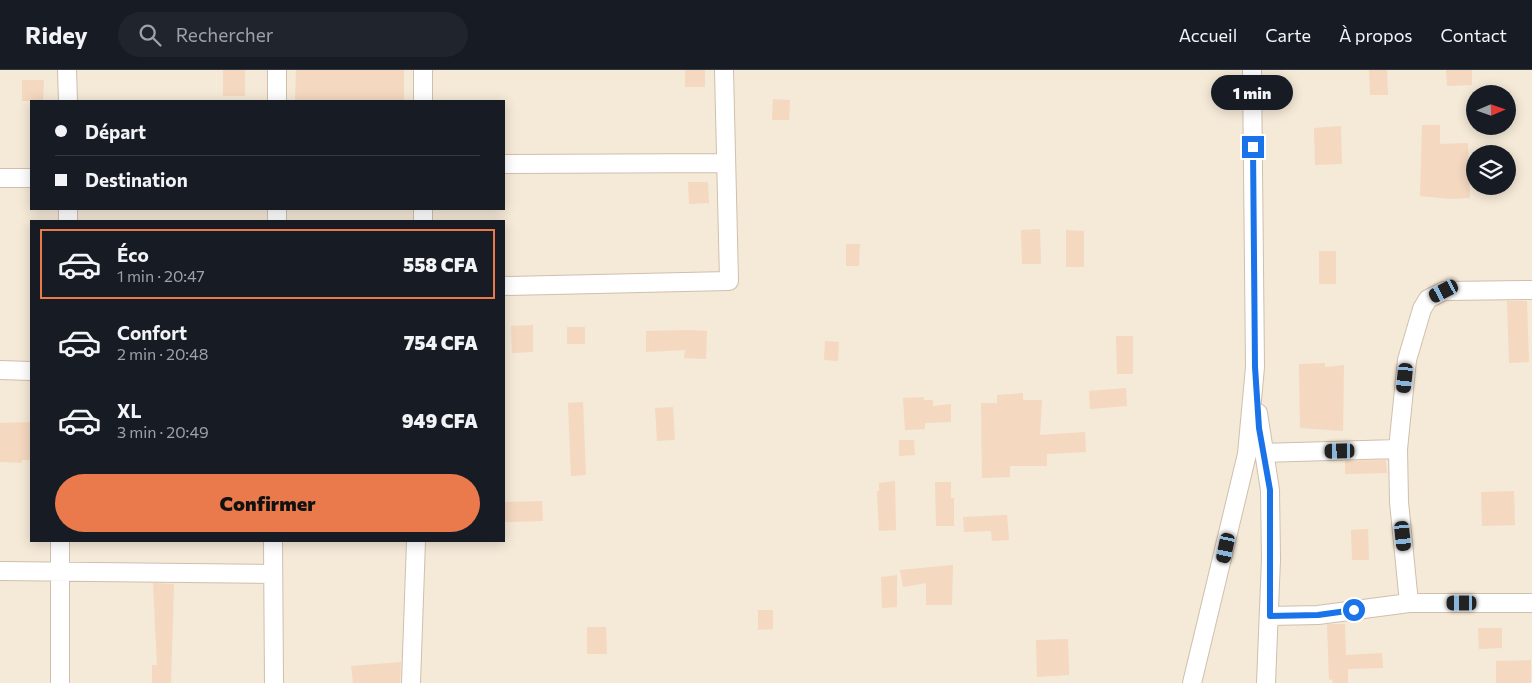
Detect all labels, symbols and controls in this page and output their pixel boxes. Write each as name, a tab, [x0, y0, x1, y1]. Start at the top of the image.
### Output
search box	[118, 12, 468, 57]
text: Ridey	[25, 20, 88, 49]
icon: search	[136, 21, 164, 49]
text: Rechercher	[176, 23, 273, 46]
text: Accueil	[1179, 24, 1237, 46]
text: Carte	[1265, 24, 1311, 46]
text: À propos	[1339, 24, 1413, 46]
text: Contact	[1441, 24, 1507, 46]
callout: 1 min	[1212, 75, 1294, 110]
text: 1 min	[1233, 83, 1271, 102]
north arrow	[1466, 85, 1516, 135]
map controls	[1466, 85, 1516, 195]
text: Départ	[85, 120, 146, 143]
route end	[1242, 136, 1264, 158]
button: layers	[1466, 145, 1516, 195]
text: Destination	[85, 168, 188, 191]
icon: car	[57, 242, 102, 287]
text: Éco	[117, 243, 149, 266]
text: 558 CFA	[403, 253, 478, 276]
text: 1 min · 20:47	[117, 266, 205, 285]
car	[1427, 278, 1460, 304]
icon: car	[57, 320, 102, 365]
text: Confort	[117, 321, 187, 344]
text: 754 CFA	[404, 331, 478, 354]
text: 2 min · 20:48	[117, 344, 208, 363]
car	[1395, 362, 1414, 394]
icon: car	[57, 398, 102, 443]
text: XL	[117, 399, 142, 422]
text: 949 CFA	[402, 409, 478, 432]
text: 3 min · 20:49	[117, 422, 209, 441]
car	[1324, 443, 1355, 459]
button: Confirmer	[55, 474, 480, 532]
car	[1393, 520, 1412, 552]
car	[1215, 532, 1236, 564]
car	[1447, 596, 1477, 611]
route start	[1343, 599, 1365, 621]

